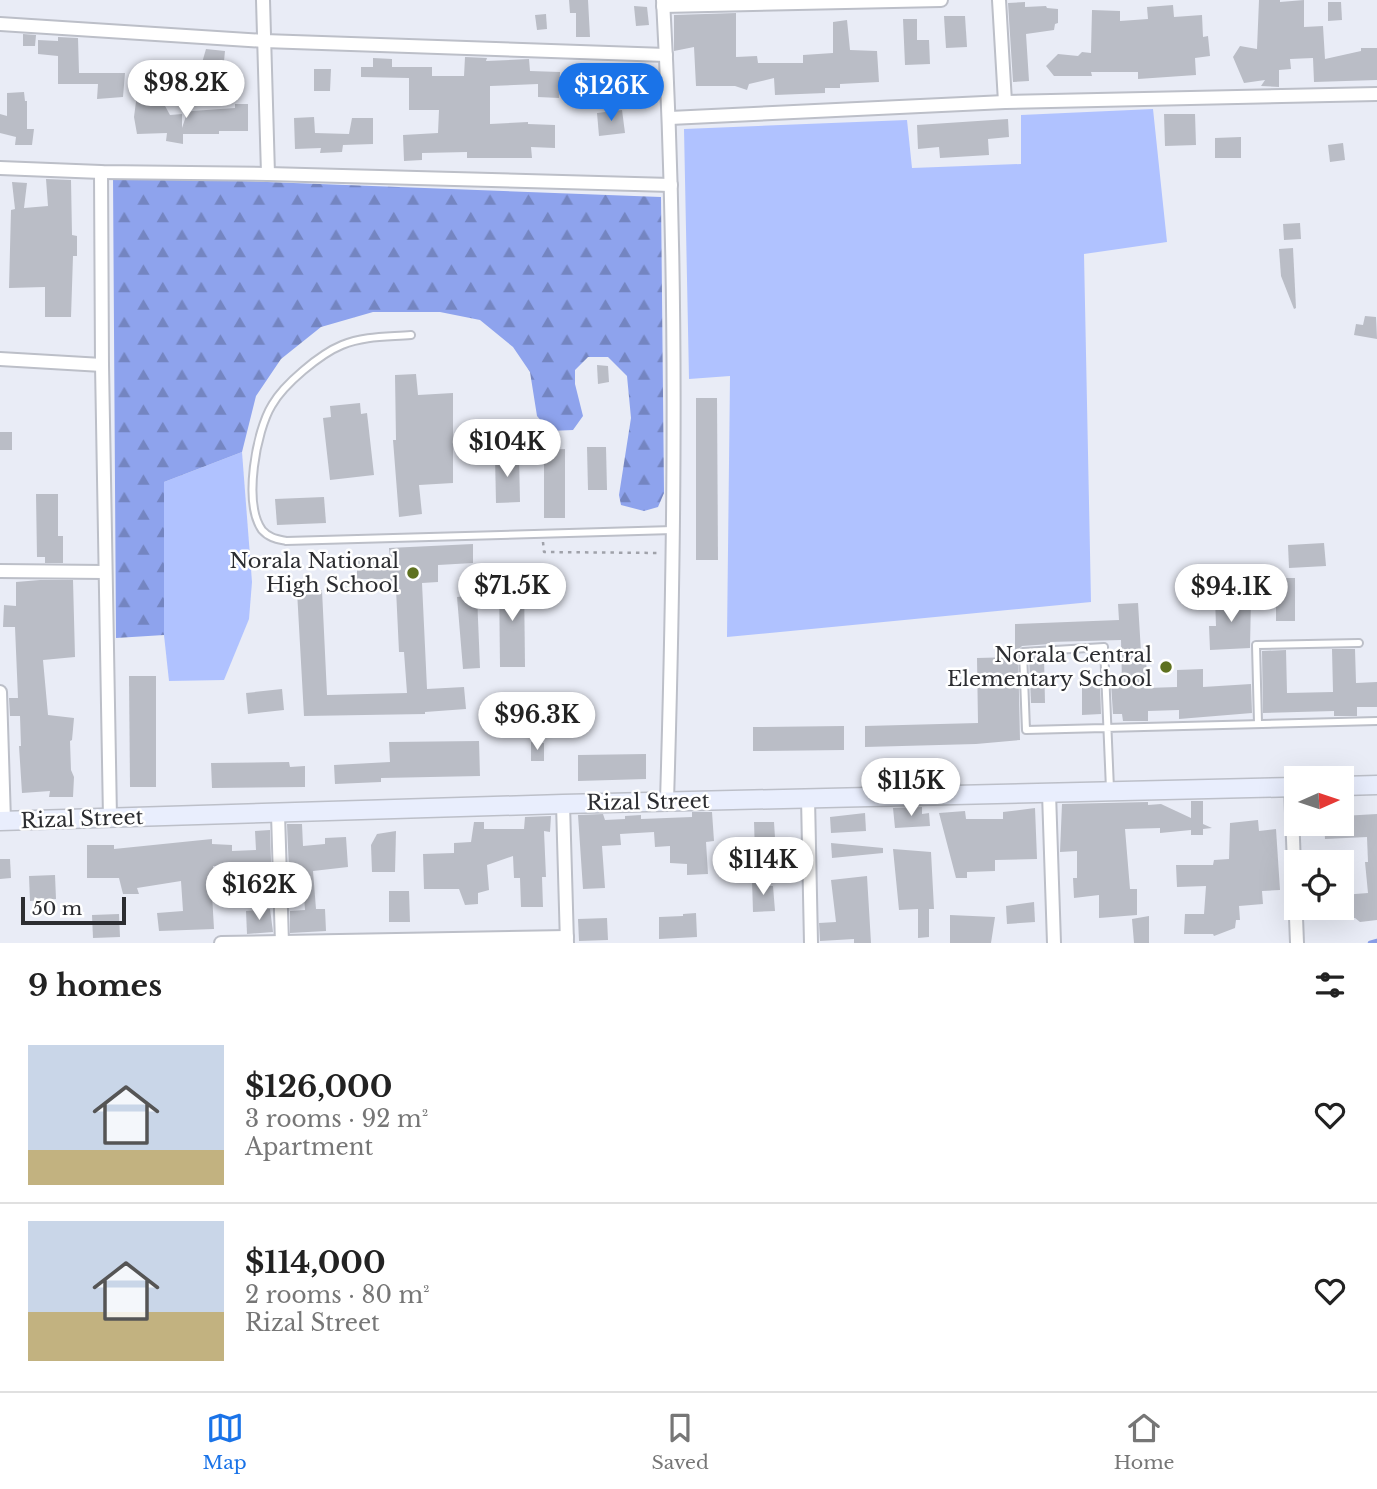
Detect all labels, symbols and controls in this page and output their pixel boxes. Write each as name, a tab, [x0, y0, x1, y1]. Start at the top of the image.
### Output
pin: $98.2K	[129, 60, 243, 120]
pin: $126K	[562, 64, 660, 123]
text: $98.2K	[144, 69, 228, 97]
text: $126K	[574, 72, 648, 100]
pin: $104K	[458, 420, 556, 479]
text: $104K	[469, 428, 545, 456]
place label: Norala National High School	[230, 548, 399, 598]
pin: $71.5K	[455, 564, 569, 623]
pin: $94.1K	[1174, 564, 1288, 624]
marker: Norala National High School	[405, 565, 421, 581]
text: $71.5K	[474, 572, 550, 600]
text: $94.1K	[1191, 573, 1271, 601]
place label: Norala Central Elementary School	[947, 642, 1152, 692]
marker: Norala Central Elementary School	[1158, 659, 1174, 675]
pin: $96.3K	[480, 692, 594, 752]
text: $96.3K	[494, 701, 580, 729]
pin: $115K	[862, 758, 960, 818]
north arrow	[1284, 766, 1354, 836]
map controls	[1284, 766, 1354, 920]
text: $115K	[877, 767, 945, 795]
street label: Rizal Street	[586, 788, 710, 816]
street label: Rizal Street	[20, 804, 144, 834]
pin: $114K	[714, 838, 812, 897]
text: $114K	[728, 846, 798, 874]
button: locate	[1284, 850, 1354, 920]
pin: $162K	[210, 862, 308, 922]
text: $162K	[222, 871, 296, 899]
scale bar	[21, 894, 126, 926]
text: 50 m	[32, 897, 82, 920]
icon: filters	[1311, 966, 1349, 1004]
text: 9 homes	[28, 967, 162, 1004]
text: $126,000	[245, 1068, 392, 1105]
icon: home	[84, 1073, 168, 1157]
icon: heart	[1311, 1096, 1349, 1134]
text: 3 rooms · 92 m²	[245, 1105, 428, 1133]
text: Apartment	[245, 1133, 373, 1161]
text: $114,000	[245, 1244, 386, 1281]
icon: home	[84, 1249, 168, 1333]
icon: heart	[1311, 1272, 1349, 1310]
text: 2 rooms · 80 m²	[245, 1281, 430, 1309]
text: Rizal Street	[245, 1309, 380, 1337]
tab: Map	[202, 1409, 247, 1474]
tab: Saved	[652, 1409, 709, 1474]
tab: Home	[1114, 1409, 1175, 1474]

